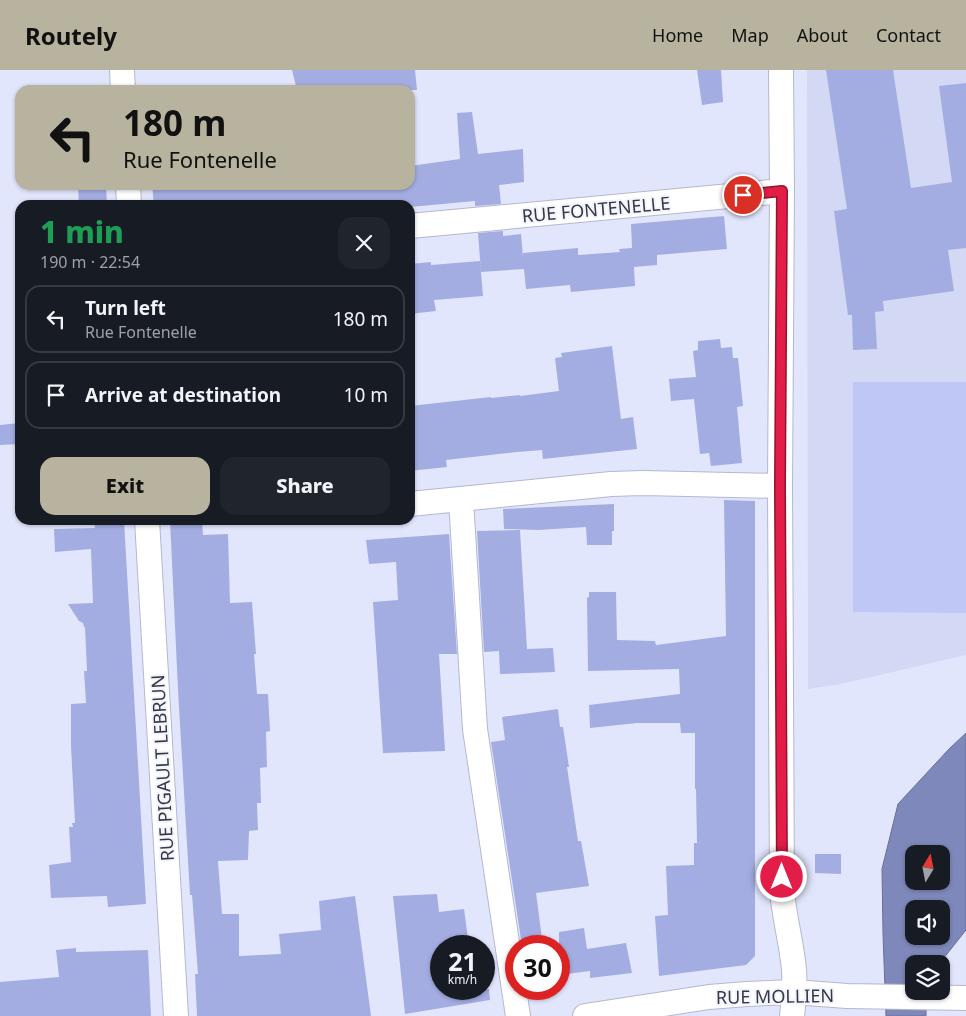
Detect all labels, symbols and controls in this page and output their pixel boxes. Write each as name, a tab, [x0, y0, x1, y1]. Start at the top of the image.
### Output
text: Routely	[25, 19, 117, 52]
text: Home	[652, 23, 703, 47]
text: Map	[731, 23, 769, 47]
text: About	[797, 23, 848, 47]
text: Contact	[876, 23, 941, 47]
text: 180 m	[123, 99, 226, 146]
icon: left	[40, 105, 105, 170]
text: Rue Fontenelle	[123, 144, 277, 174]
pin	[722, 174, 764, 216]
icon: arrive	[729, 181, 757, 209]
street label: RUE FONTENELLE	[521, 191, 671, 227]
text: 1 min	[40, 211, 124, 252]
button: close	[338, 217, 390, 269]
text: 190 m · 22:54	[40, 251, 140, 273]
text: Turn left	[85, 295, 166, 321]
icon: left	[42, 305, 70, 333]
text: 180 m	[333, 306, 388, 332]
text: Rue Fontenelle	[85, 321, 197, 343]
icon: arrive	[42, 381, 70, 409]
text: Arrive at destination	[85, 382, 281, 408]
text: 10 m	[344, 382, 388, 408]
button: Exit	[40, 457, 210, 515]
button: Share	[220, 457, 390, 515]
street label: RUE PIGAULT LEBRUN	[145, 674, 179, 862]
north arrow	[905, 845, 950, 890]
map controls	[905, 845, 950, 1000]
position arrow	[755, 850, 807, 902]
button: sound	[905, 900, 950, 945]
speed limit sign: 30	[505, 935, 570, 1000]
text: 21	[448, 944, 477, 978]
button: layers	[905, 955, 950, 1000]
text: km/h	[448, 971, 477, 988]
street label: RUE MOLLIEN	[716, 983, 834, 1009]

